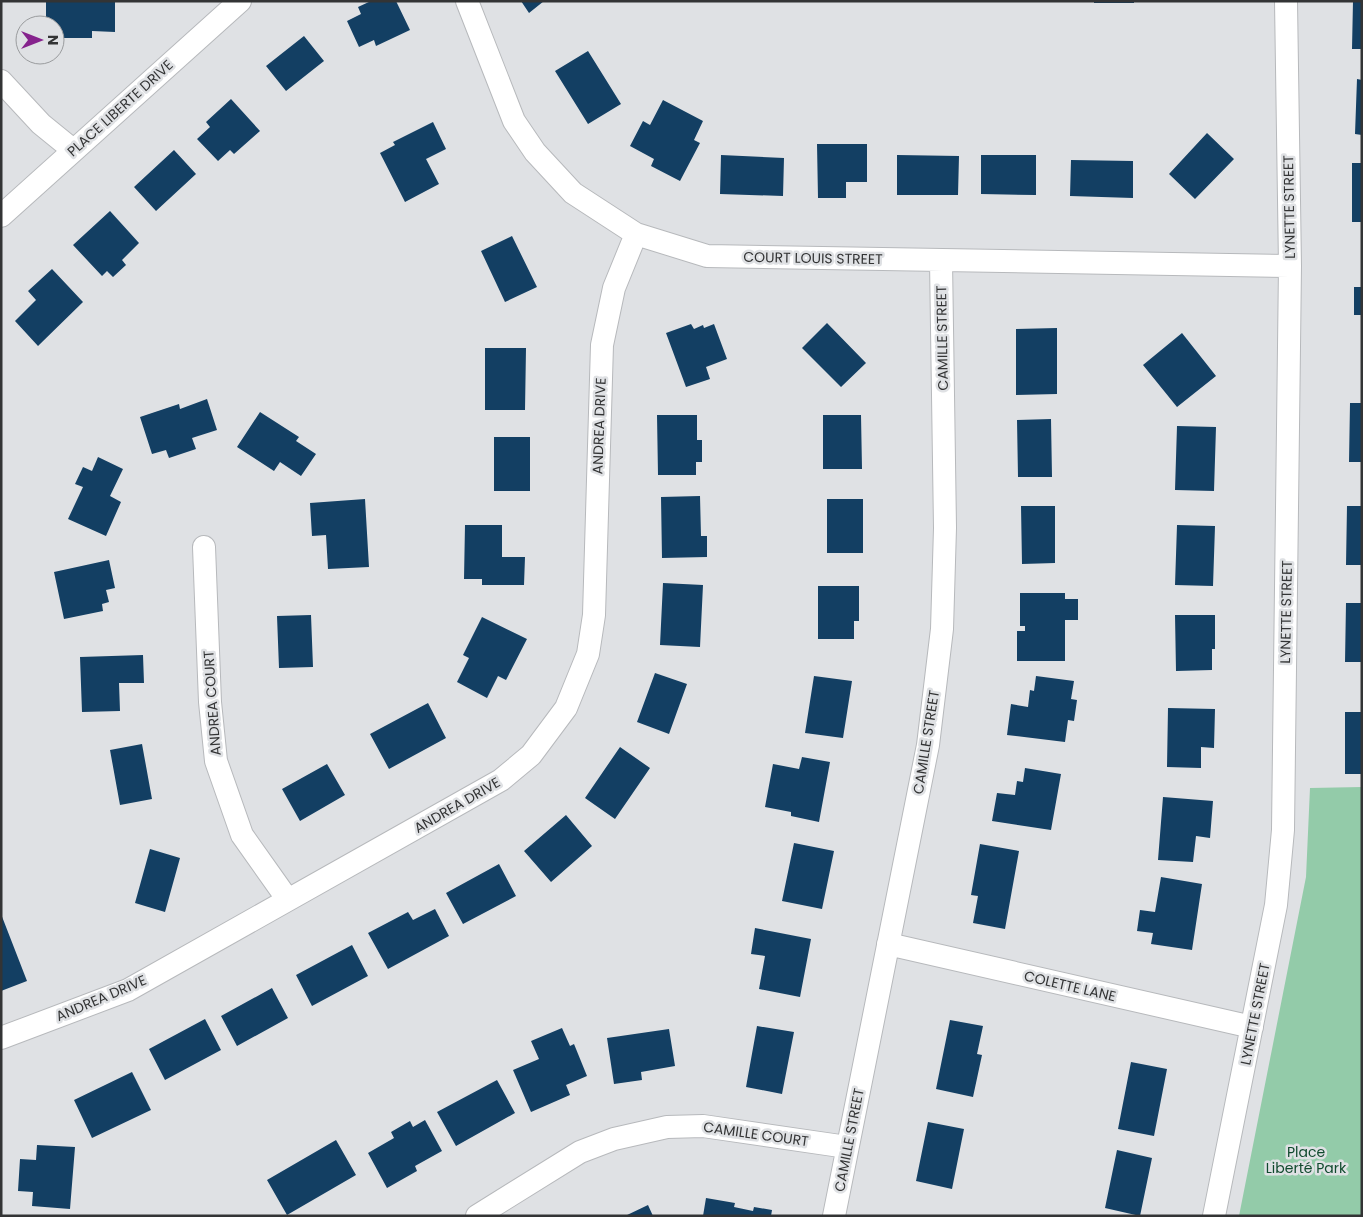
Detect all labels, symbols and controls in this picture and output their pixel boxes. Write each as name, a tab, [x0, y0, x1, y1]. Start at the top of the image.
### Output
north arrow	[15, 15, 65, 65]
text: N	[43, 35, 63, 45]
street label: PLACE LIBERTE DRIVE	[63, 55, 177, 161]
street label: LYNETTE STREET	[1278, 155, 1300, 259]
street label: COURT LOUIS STREET	[743, 247, 883, 269]
street label: CAMILLE STREET	[931, 285, 953, 391]
street label: ANDREA DRIVE	[587, 377, 611, 475]
street label: LYNETTE STREET	[1275, 560, 1297, 664]
street label: ANDREA COURT	[198, 649, 226, 756]
street label: CAMILLE STREET	[908, 688, 944, 795]
street label: ANDREA DRIVE	[410, 772, 504, 838]
street label: LYNETTE STREET	[1235, 961, 1275, 1067]
street label: COLETTE LANE	[1022, 966, 1118, 1006]
street label: ANDREA DRIVE	[53, 970, 149, 1026]
street label: CAMILLE STREET	[829, 1086, 869, 1193]
street label: CAMILLE COURT	[702, 1117, 810, 1151]
park label: Place Liberté Park	[1266, 1142, 1347, 1178]

